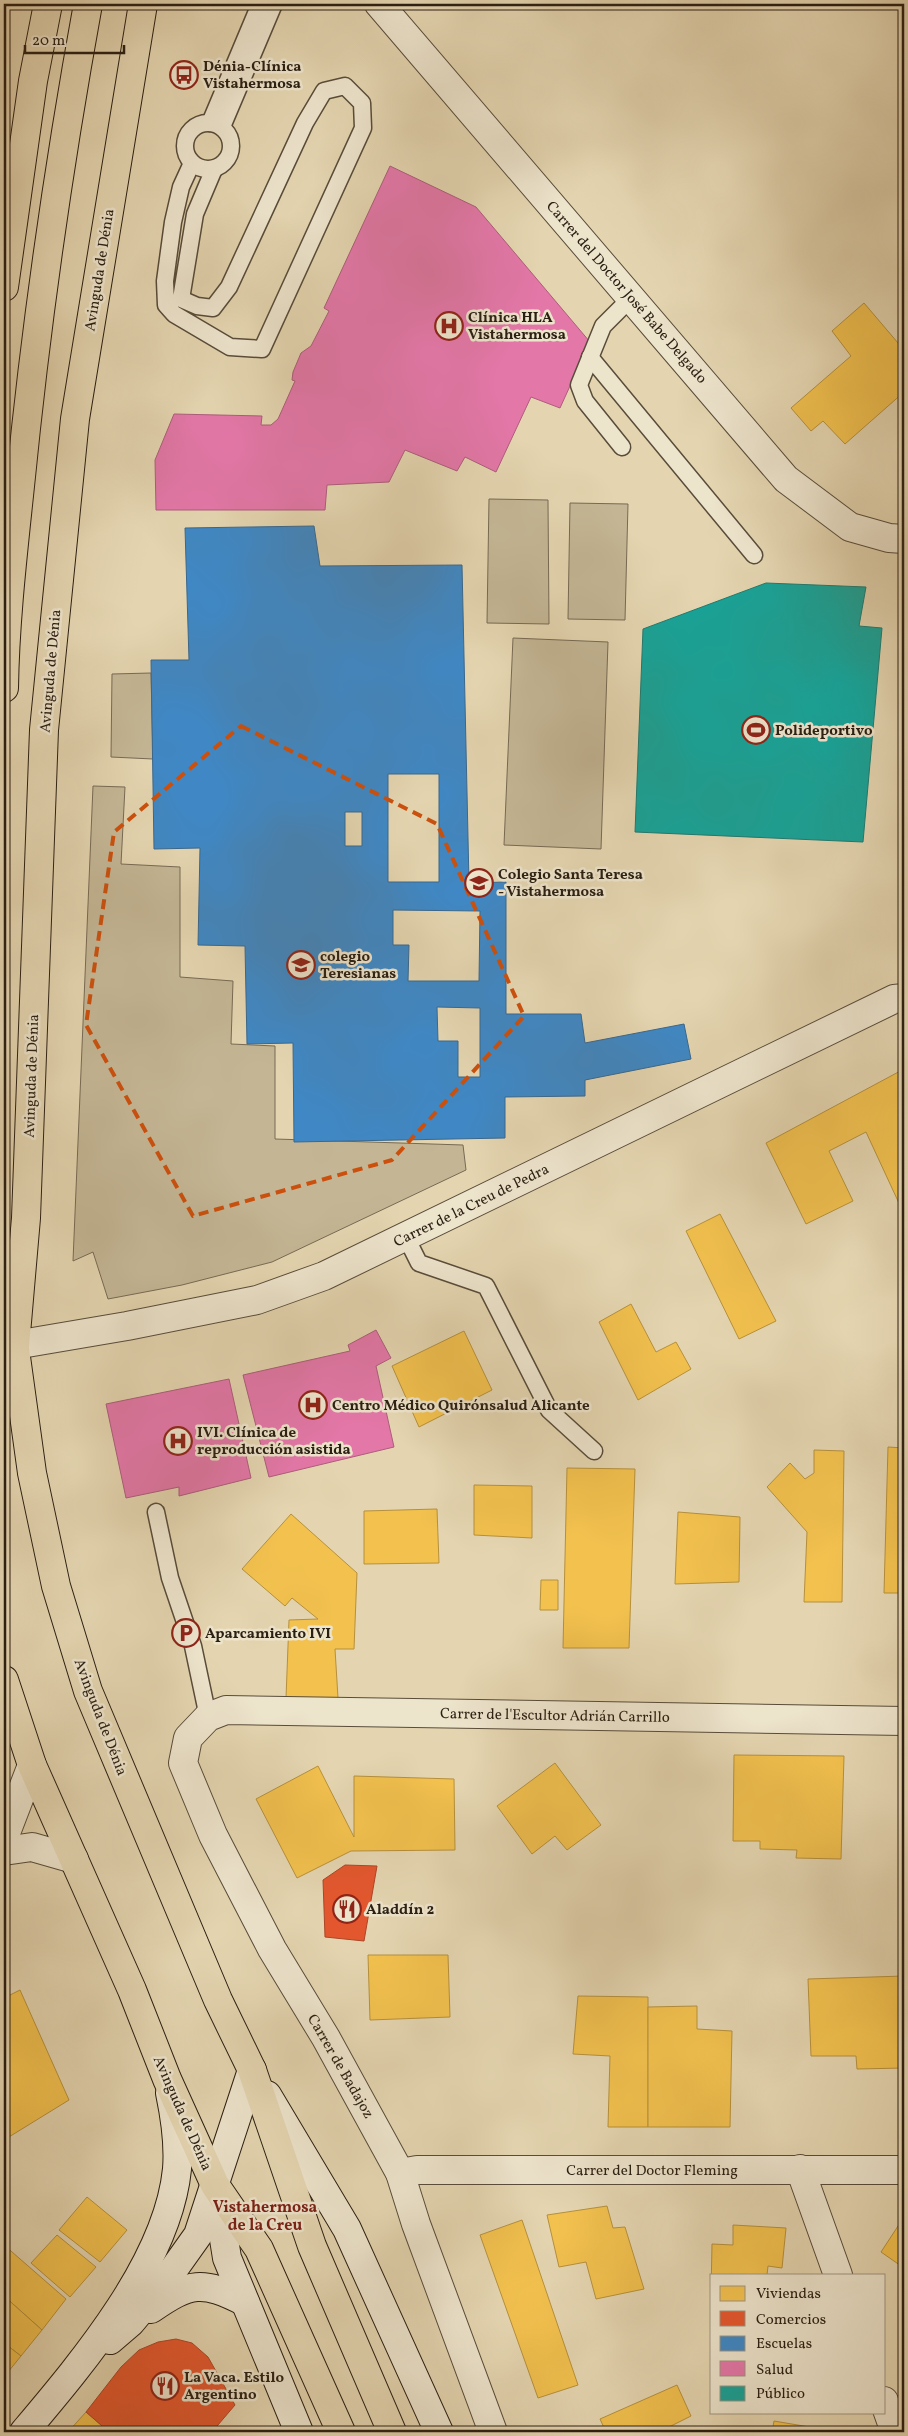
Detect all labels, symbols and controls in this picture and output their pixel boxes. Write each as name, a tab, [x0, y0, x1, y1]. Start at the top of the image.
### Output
scale bar	[25, 22, 124, 54]
text: 20 m	[32, 31, 65, 52]
place label: Dénia-Clínica Vistahermosa	[203, 57, 301, 95]
bus stop icon: Dénia-Clínica Vistahermosa	[169, 60, 199, 90]
street label: Carrer del Doctor José Babe Delgado	[541, 197, 711, 389]
street label: Avinguda de Dénia	[80, 208, 121, 333]
place label: Clínica HLA Vistahermosa	[468, 308, 566, 346]
hospital icon: Clínica HLA Vistahermosa	[434, 311, 464, 341]
street label: Avinguda de Dénia	[36, 609, 67, 734]
sports icon: Polideportivo	[741, 715, 771, 745]
place label: Polideportivo	[775, 721, 873, 742]
place label: Colegio Santa Teresa - Vistahermosa	[498, 865, 643, 903]
school or university icon: Colegio Santa Teresa - Vistahermosa	[464, 868, 494, 898]
place label: colegio Teresianas	[320, 947, 396, 985]
school or university icon: colegio Teresianas	[286, 950, 316, 980]
street label: Avinguda de Dénia	[20, 1014, 45, 1138]
street label: Carrer de la Creu de Pedra	[390, 1159, 553, 1253]
hospital icon: Centro Médico Quirónsalud Alicante	[298, 1390, 328, 1420]
place label: Centro Médico Quirónsalud Alicante	[332, 1396, 590, 1417]
place label: IVI. Clínica de reproducción asistida	[197, 1423, 351, 1461]
hospital icon: IVI. Clínica de reproducción asistida	[163, 1426, 193, 1456]
parking icon: Aparcamiento IVI	[171, 1618, 201, 1648]
place label: Aparcamiento IVI	[205, 1624, 331, 1645]
street label: Avinguda de Dénia	[68, 1656, 132, 1779]
street label: Carrer de l'Escultor Adrián Carrillo	[440, 1704, 670, 1729]
restaurant icon: Aladdín 2	[332, 1894, 362, 1924]
place label: Aladdín 2	[366, 1900, 434, 1921]
street label: Carrer de Badajoz	[301, 2011, 378, 2123]
street label: Avinguda de Dénia	[147, 2053, 216, 2174]
street label: Carrer del Doctor Fleming	[566, 2161, 738, 2182]
district label: Vistahermosa de la Creu	[213, 2197, 318, 2237]
legend	[710, 2274, 886, 2414]
text: Viviendas	[756, 2284, 821, 2305]
text: Comercios	[756, 2310, 826, 2331]
text: Escuelas	[756, 2334, 812, 2355]
text: Salud	[756, 2360, 793, 2381]
place label: La Vaca. Estilo Argentino	[184, 2368, 285, 2406]
restaurant icon: La Vaca. Estilo Argentino	[150, 2371, 180, 2401]
text: Público	[756, 2384, 805, 2405]

